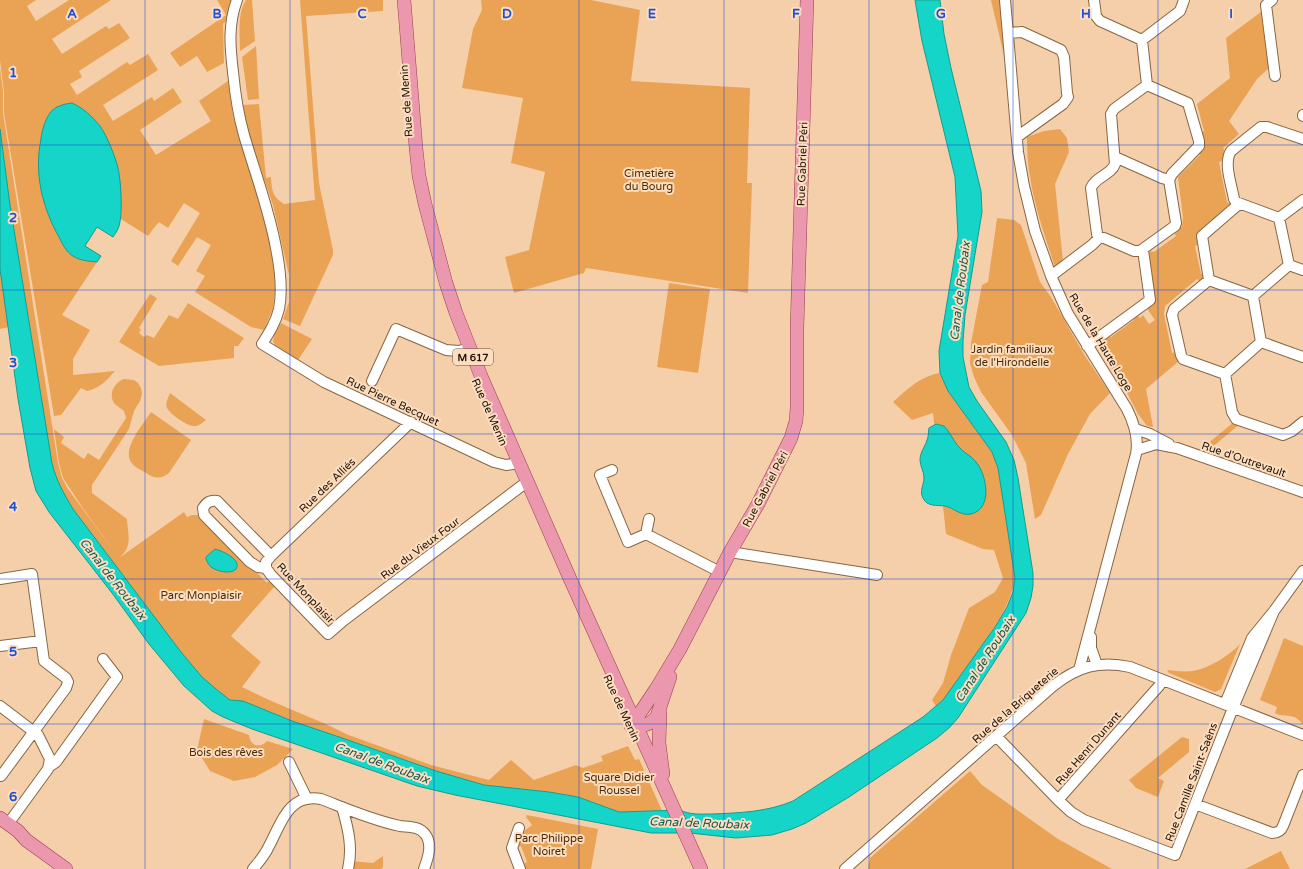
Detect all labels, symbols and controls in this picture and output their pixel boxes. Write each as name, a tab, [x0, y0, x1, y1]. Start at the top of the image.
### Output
text: A	[67, 6, 77, 22]
text: B	[212, 6, 222, 22]
text: C	[357, 6, 367, 22]
text: D	[502, 6, 512, 22]
text: E	[648, 6, 656, 22]
text: F	[792, 6, 800, 22]
text: G	[936, 6, 946, 22]
text: H	[1081, 6, 1091, 22]
text: I	[1229, 6, 1233, 22]
street label: Rue de Menin	[397, 64, 416, 138]
text: 1	[9, 65, 17, 81]
street label: Rue Gabriel Péri	[795, 122, 810, 206]
park label: Cimetière du Bourg	[624, 167, 674, 193]
text: 2	[9, 210, 17, 226]
water label: Canal de Roubaix	[947, 239, 973, 341]
street label: Rue de la Haute Loge	[1066, 291, 1135, 394]
park label: Jardin familiaux de l'Hirondelle	[971, 343, 1053, 369]
road number: M 617	[453, 349, 493, 365]
text: 3	[9, 355, 17, 371]
street label: Rue Pierre Becquet	[344, 374, 441, 429]
street label: Rue de Menin	[469, 376, 510, 448]
street label: Rue d'Outrevault	[1200, 439, 1288, 480]
street label: Rue Gabriel Péri	[740, 449, 791, 529]
street label: Rue des Alliés	[297, 455, 358, 515]
text: 4	[9, 499, 18, 515]
street label: Rue du Vieux Four	[378, 514, 463, 582]
water label: Canal de Roubaix	[77, 535, 150, 624]
street label: Rue Monplaisir	[274, 560, 338, 627]
park label: Parc Monplaisir	[161, 589, 242, 602]
water label: Canal de Roubaix	[952, 612, 1019, 705]
text: 5	[9, 644, 17, 660]
street label: Rue de la Briqueterie	[970, 665, 1061, 746]
street label: Rue de Menin	[600, 673, 643, 744]
street label: Rue Henri Dunant	[1053, 709, 1124, 788]
street label: Rue Camille Saint-Saëns	[1163, 721, 1220, 844]
water label: Canal de Roubaix	[333, 739, 433, 787]
park label: Bois des rêves	[189, 746, 263, 759]
park label: Square Didier Roussel	[584, 771, 655, 797]
text: 6	[9, 789, 17, 805]
water label: Canal de Roubaix	[649, 814, 751, 832]
park label: Parc Philippe Noiret	[515, 832, 583, 858]

